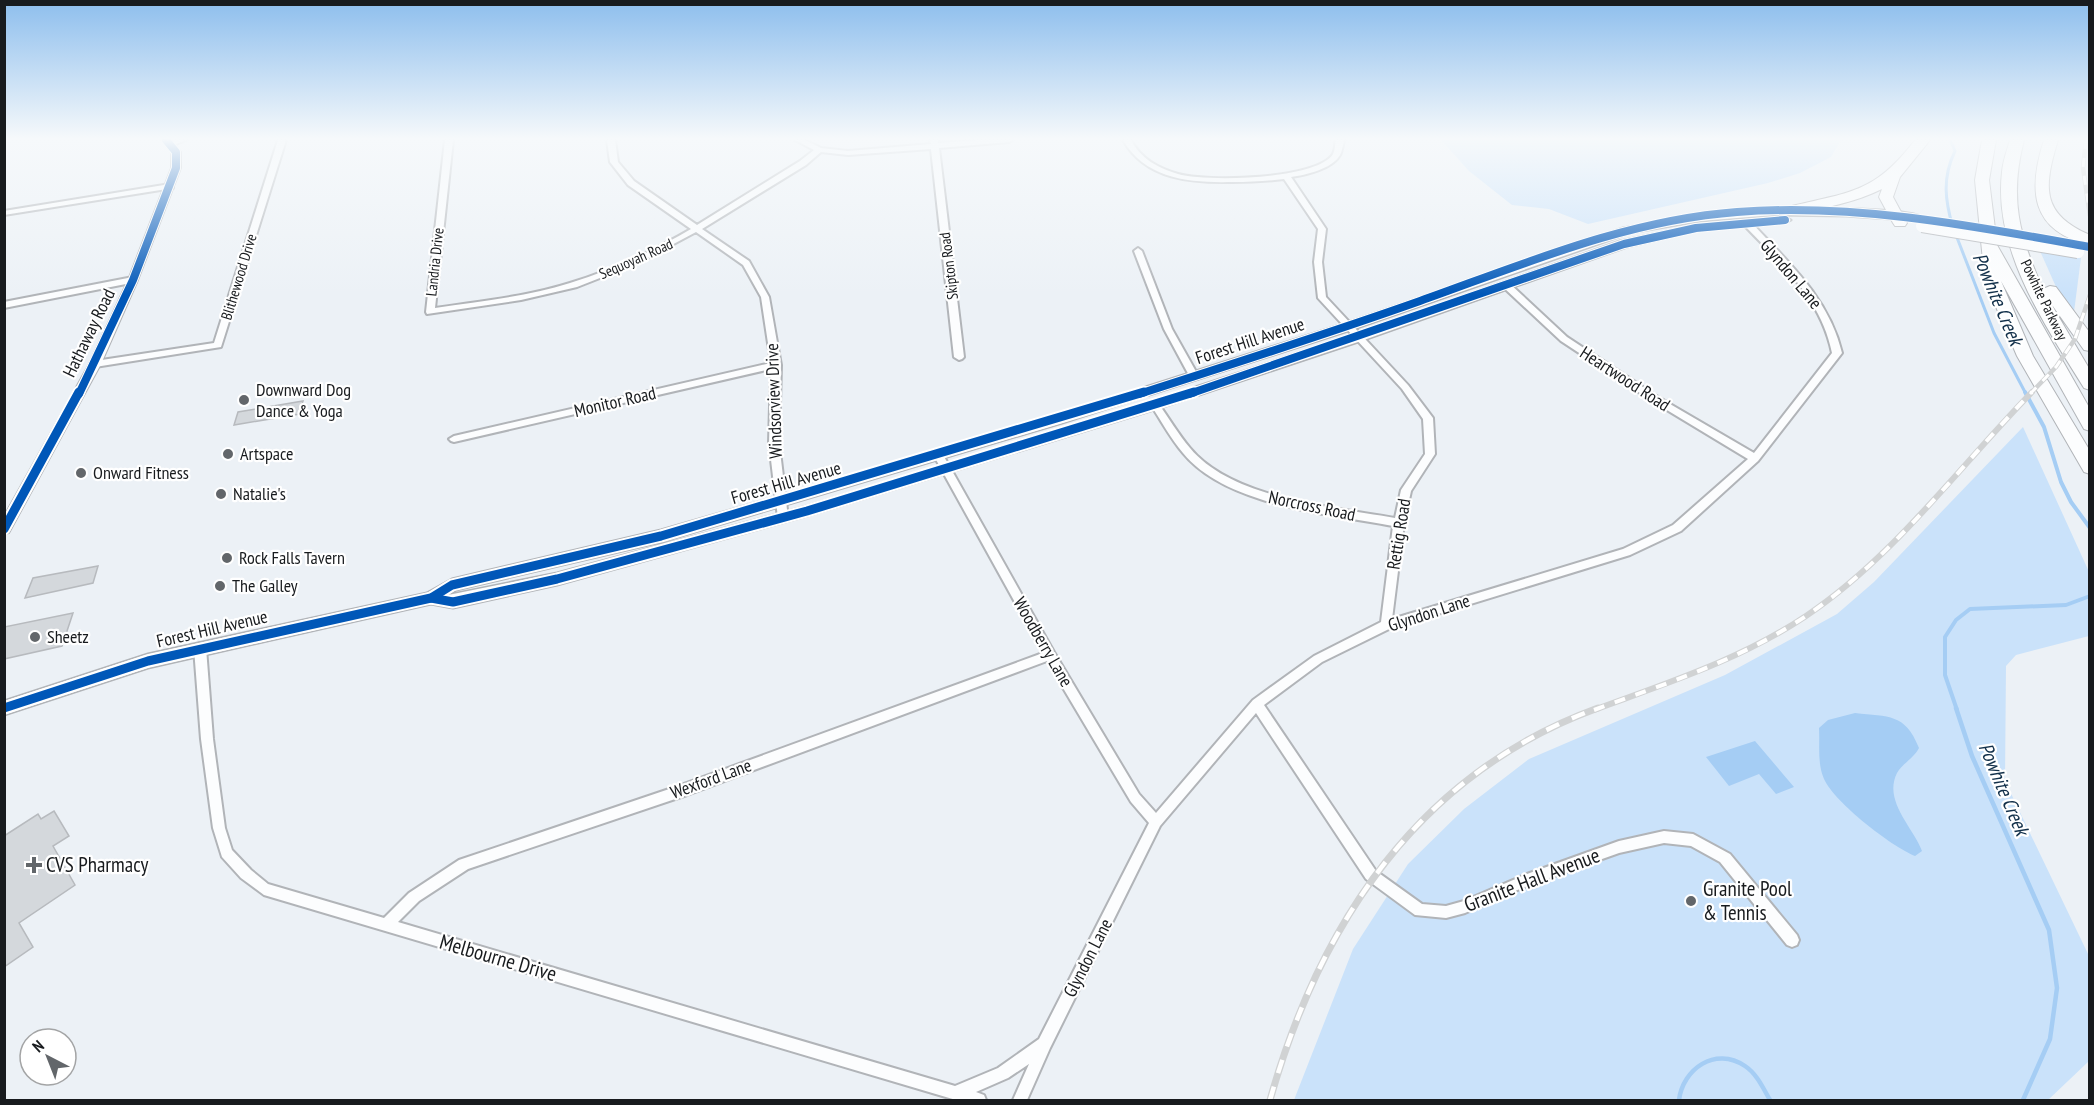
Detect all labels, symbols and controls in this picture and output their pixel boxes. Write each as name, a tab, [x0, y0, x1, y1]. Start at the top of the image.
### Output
street label: Landria Drive	[421, 227, 448, 297]
street label: Blithewood Drive	[216, 231, 261, 322]
street label: Skipton Road	[935, 231, 962, 301]
street label: Sequoyah Road	[596, 234, 676, 283]
street label: Glyndon Lane	[1755, 234, 1827, 314]
water label: Powhite Creek	[1967, 249, 2030, 351]
street label: Powhite Parkway	[2017, 256, 2072, 344]
street label: Hathaway Road	[57, 285, 120, 381]
street label: Forest Hill Avenue	[1192, 312, 1307, 369]
street label: Heartwood Road	[1576, 341, 1675, 416]
street label: Windsorview Drive	[760, 343, 787, 459]
place label: Downward Dog Dance & Yoga	[256, 378, 351, 422]
street label: Monitor Road	[572, 381, 658, 422]
marker: Downward Dog Dance & Yoga	[237, 393, 251, 407]
place label: Artspace	[240, 442, 293, 465]
marker: Artspace	[221, 447, 235, 461]
street label: Forest Hill Avenue	[728, 456, 843, 509]
place label: Onward Fitness	[93, 461, 189, 484]
marker: Onward Fitness	[74, 466, 88, 480]
place label: Natalie's	[233, 482, 286, 505]
street label: Norcross Road	[1267, 485, 1358, 526]
marker: Natalie's	[214, 487, 228, 501]
street label: Rettig Road	[1382, 497, 1415, 571]
place label: Rock Falls Tavern	[239, 546, 345, 569]
marker: Rock Falls Tavern	[220, 551, 234, 565]
place label: The Galley	[232, 574, 298, 597]
marker: The Galley	[213, 579, 227, 593]
street label: Glyndon Lane	[1385, 588, 1473, 637]
street label: Woodberry Lane	[1009, 593, 1078, 691]
street label: Forest Hill Avenue	[154, 605, 270, 652]
place label: Sheetz	[47, 625, 89, 648]
marker: Sheetz	[28, 630, 42, 644]
water label: Powhite Creek	[1973, 739, 2036, 841]
street label: Wexford Lane	[667, 753, 754, 804]
street label: Granite Hall Avenue	[1460, 841, 1604, 918]
place label: CVS Pharmacy	[46, 851, 148, 878]
marker: CVS Pharmacy	[27, 858, 41, 872]
place label: Granite Pool & Tennis	[1703, 875, 1792, 926]
marker: Granite Pool & Tennis	[1684, 894, 1698, 908]
street label: Glyndon Lane	[1058, 915, 1117, 1001]
street label: Melbourne Drive	[437, 928, 560, 987]
north arrow	[18, 1027, 78, 1087]
text: N	[28, 1036, 48, 1056]

